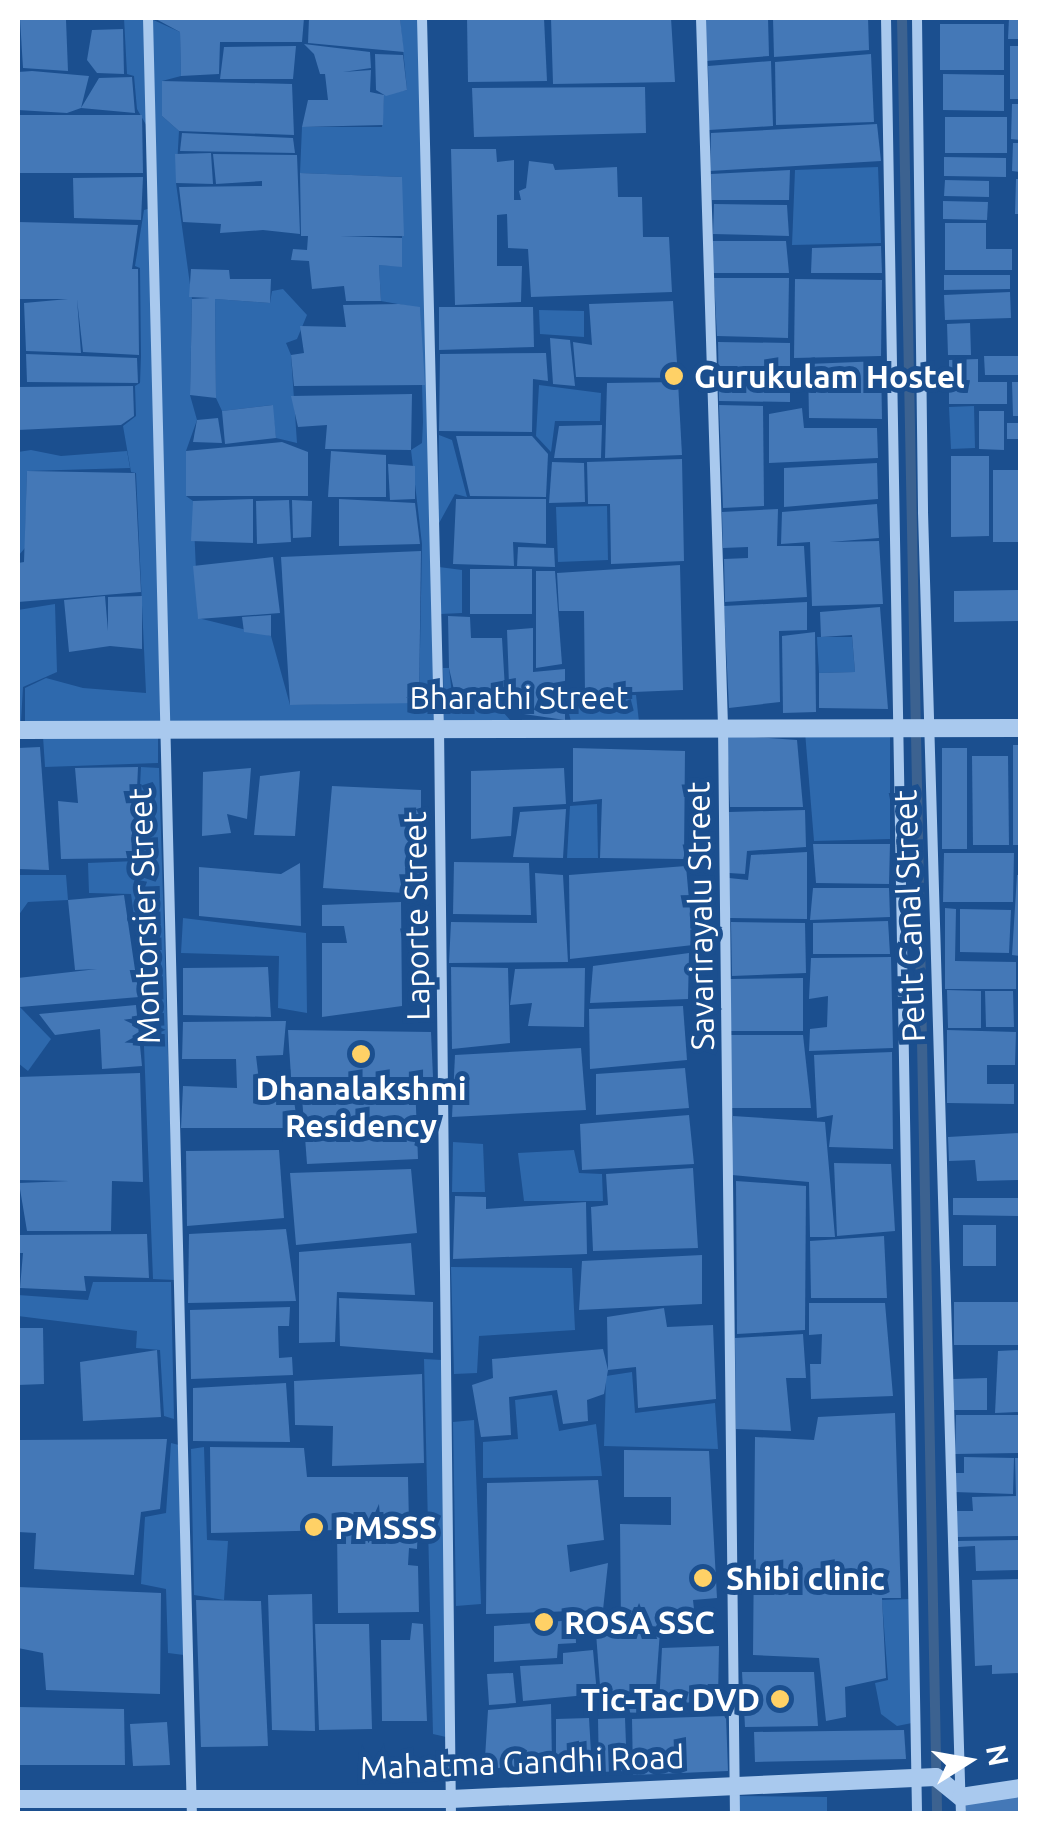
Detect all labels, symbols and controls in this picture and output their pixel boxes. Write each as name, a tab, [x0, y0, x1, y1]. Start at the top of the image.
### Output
place label: Gurukulam Hostel	[694, 357, 965, 395]
marker: Gurukulam Hostel	[663, 365, 685, 387]
street label: Bharathi Street	[410, 678, 628, 716]
street label: Savarirayalu Street	[678, 781, 722, 1051]
street label: Montorsier Street	[120, 787, 168, 1045]
street label: Petit Canal Street	[885, 789, 933, 1043]
street label: Laporte Street	[395, 811, 437, 1021]
marker: Dhanalakshmi Residency	[350, 1043, 372, 1065]
place label: Dhanalakshmi Residency	[255, 1070, 467, 1145]
place label: PMSSS	[334, 1508, 437, 1546]
marker: PMSSS	[303, 1516, 325, 1538]
place label: Shibi clinic	[726, 1559, 885, 1597]
marker: Shibi clinic	[690, 1565, 716, 1591]
place label: ROSA SSC	[564, 1603, 715, 1641]
marker: ROSA SSC	[533, 1611, 555, 1633]
place label: Tic-Tac DVD	[581, 1680, 760, 1718]
marker: Tic-Tac DVD	[769, 1688, 791, 1710]
north arrow	[918, 1711, 1018, 1811]
street label: Mahatma Gandhi Road	[359, 1737, 685, 1787]
text: N	[981, 1742, 1015, 1768]

